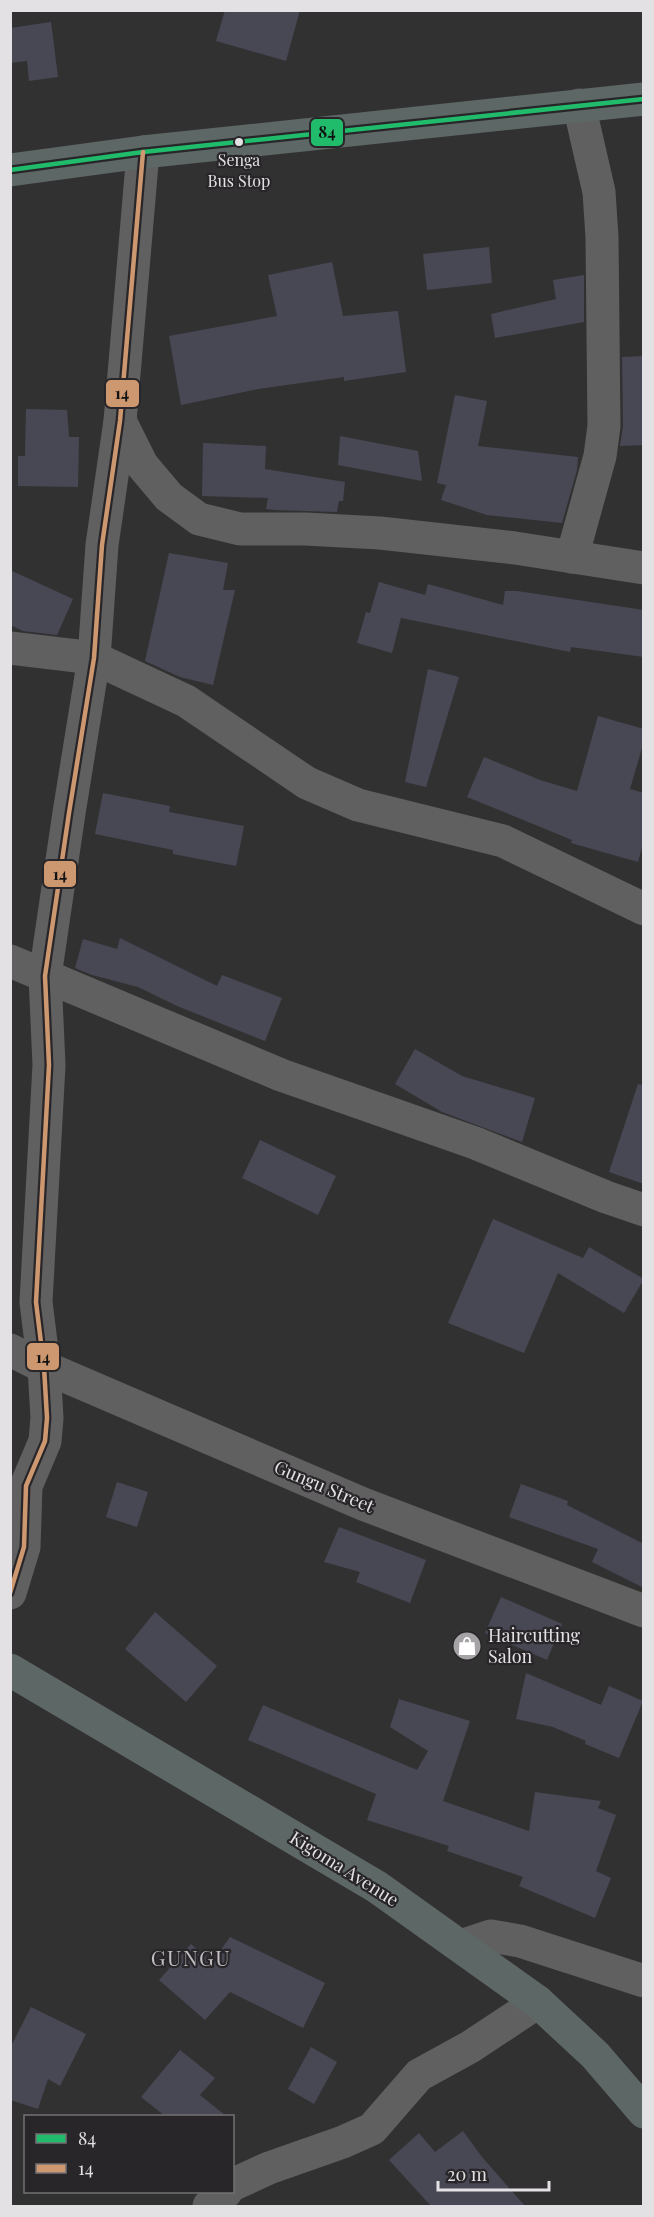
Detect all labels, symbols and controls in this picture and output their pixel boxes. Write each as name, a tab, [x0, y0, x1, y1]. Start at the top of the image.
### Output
line badge: 84	[310, 118, 344, 147]
text: 84	[318, 121, 336, 142]
marker: Senga Bus Stop	[233, 136, 245, 148]
place label: Senga Bus Stop	[208, 149, 270, 191]
line badge: 14	[105, 379, 140, 408]
text: 14	[115, 382, 129, 403]
line badge: 14	[43, 860, 77, 888]
text: 14	[53, 863, 67, 884]
line badge: 14	[26, 1342, 60, 1371]
text: 14	[36, 1346, 50, 1367]
street label: Gungu Street	[271, 1454, 379, 1518]
place label: Haircutting Salon	[488, 1623, 580, 1668]
shop icon: Haircutting Salon	[451, 1630, 483, 1662]
street label: Kigoma Avenue	[285, 1825, 404, 1911]
district label: GUNGU	[151, 1943, 231, 1971]
legend	[24, 2115, 234, 2193]
text: 84	[78, 2126, 96, 2150]
scale bar	[438, 2154, 549, 2192]
text: 14	[78, 2156, 94, 2180]
text: 20 m	[447, 2162, 487, 2186]

